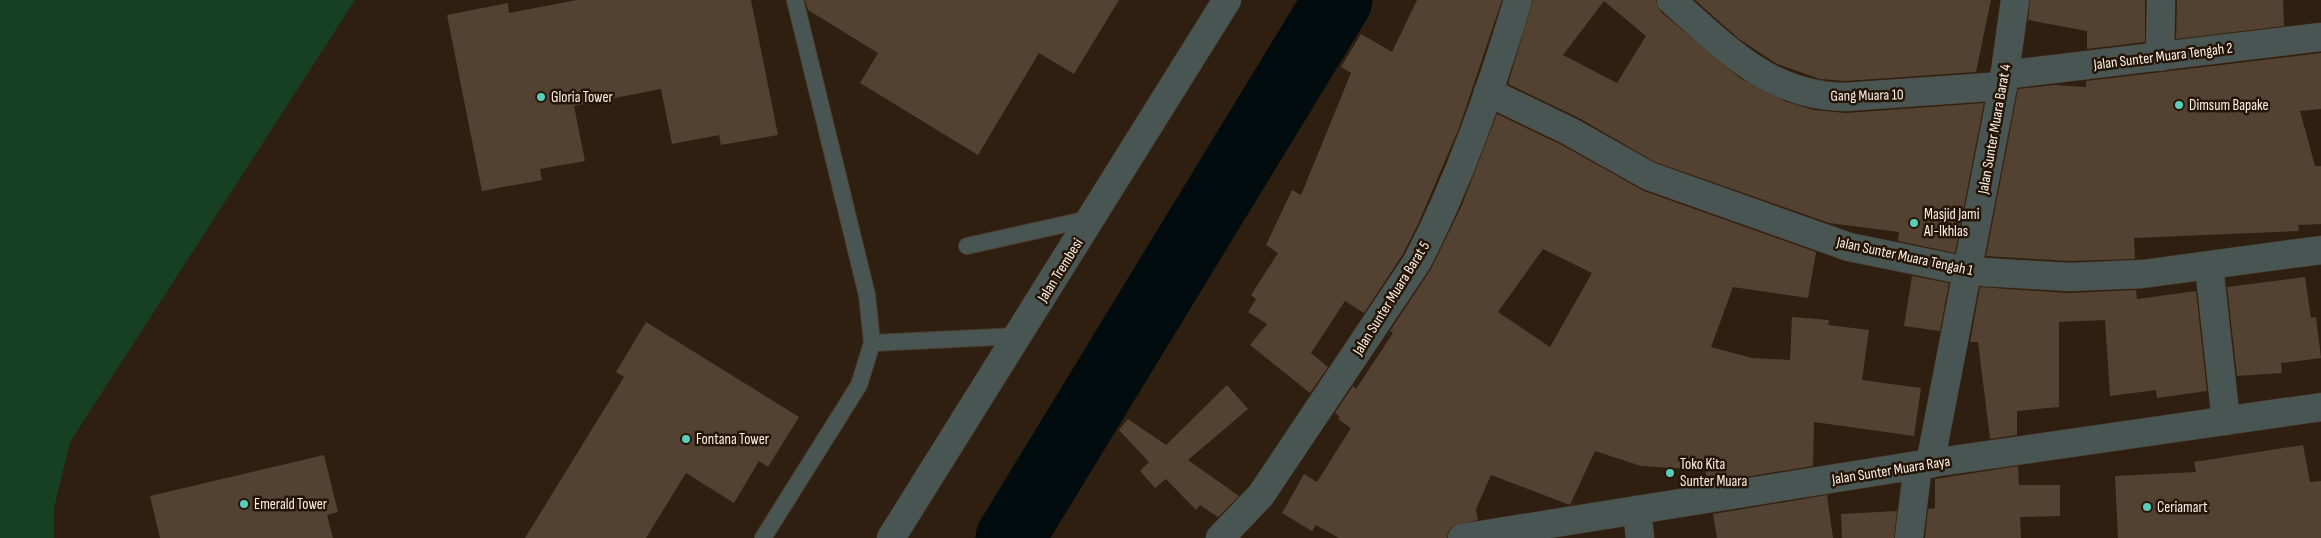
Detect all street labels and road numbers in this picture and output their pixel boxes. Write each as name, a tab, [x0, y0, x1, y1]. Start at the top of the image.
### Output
street label: Jalan Sunter Muara Tengah 2	[2091, 39, 2234, 75]
street label: Jalan Sunter Muara Barat 4	[1974, 63, 2015, 196]
street label: Gang Muara 10	[1830, 85, 1904, 106]
street label: Jalan Sunter Muara Tengah 1	[1834, 233, 1976, 280]
street label: Jalan Trembesi	[1033, 235, 1087, 306]
street label: Jalan Sunter Muara Barat 5	[1348, 238, 1434, 360]
street label: Jalan Sunter Muara Raya	[1830, 452, 1952, 489]

